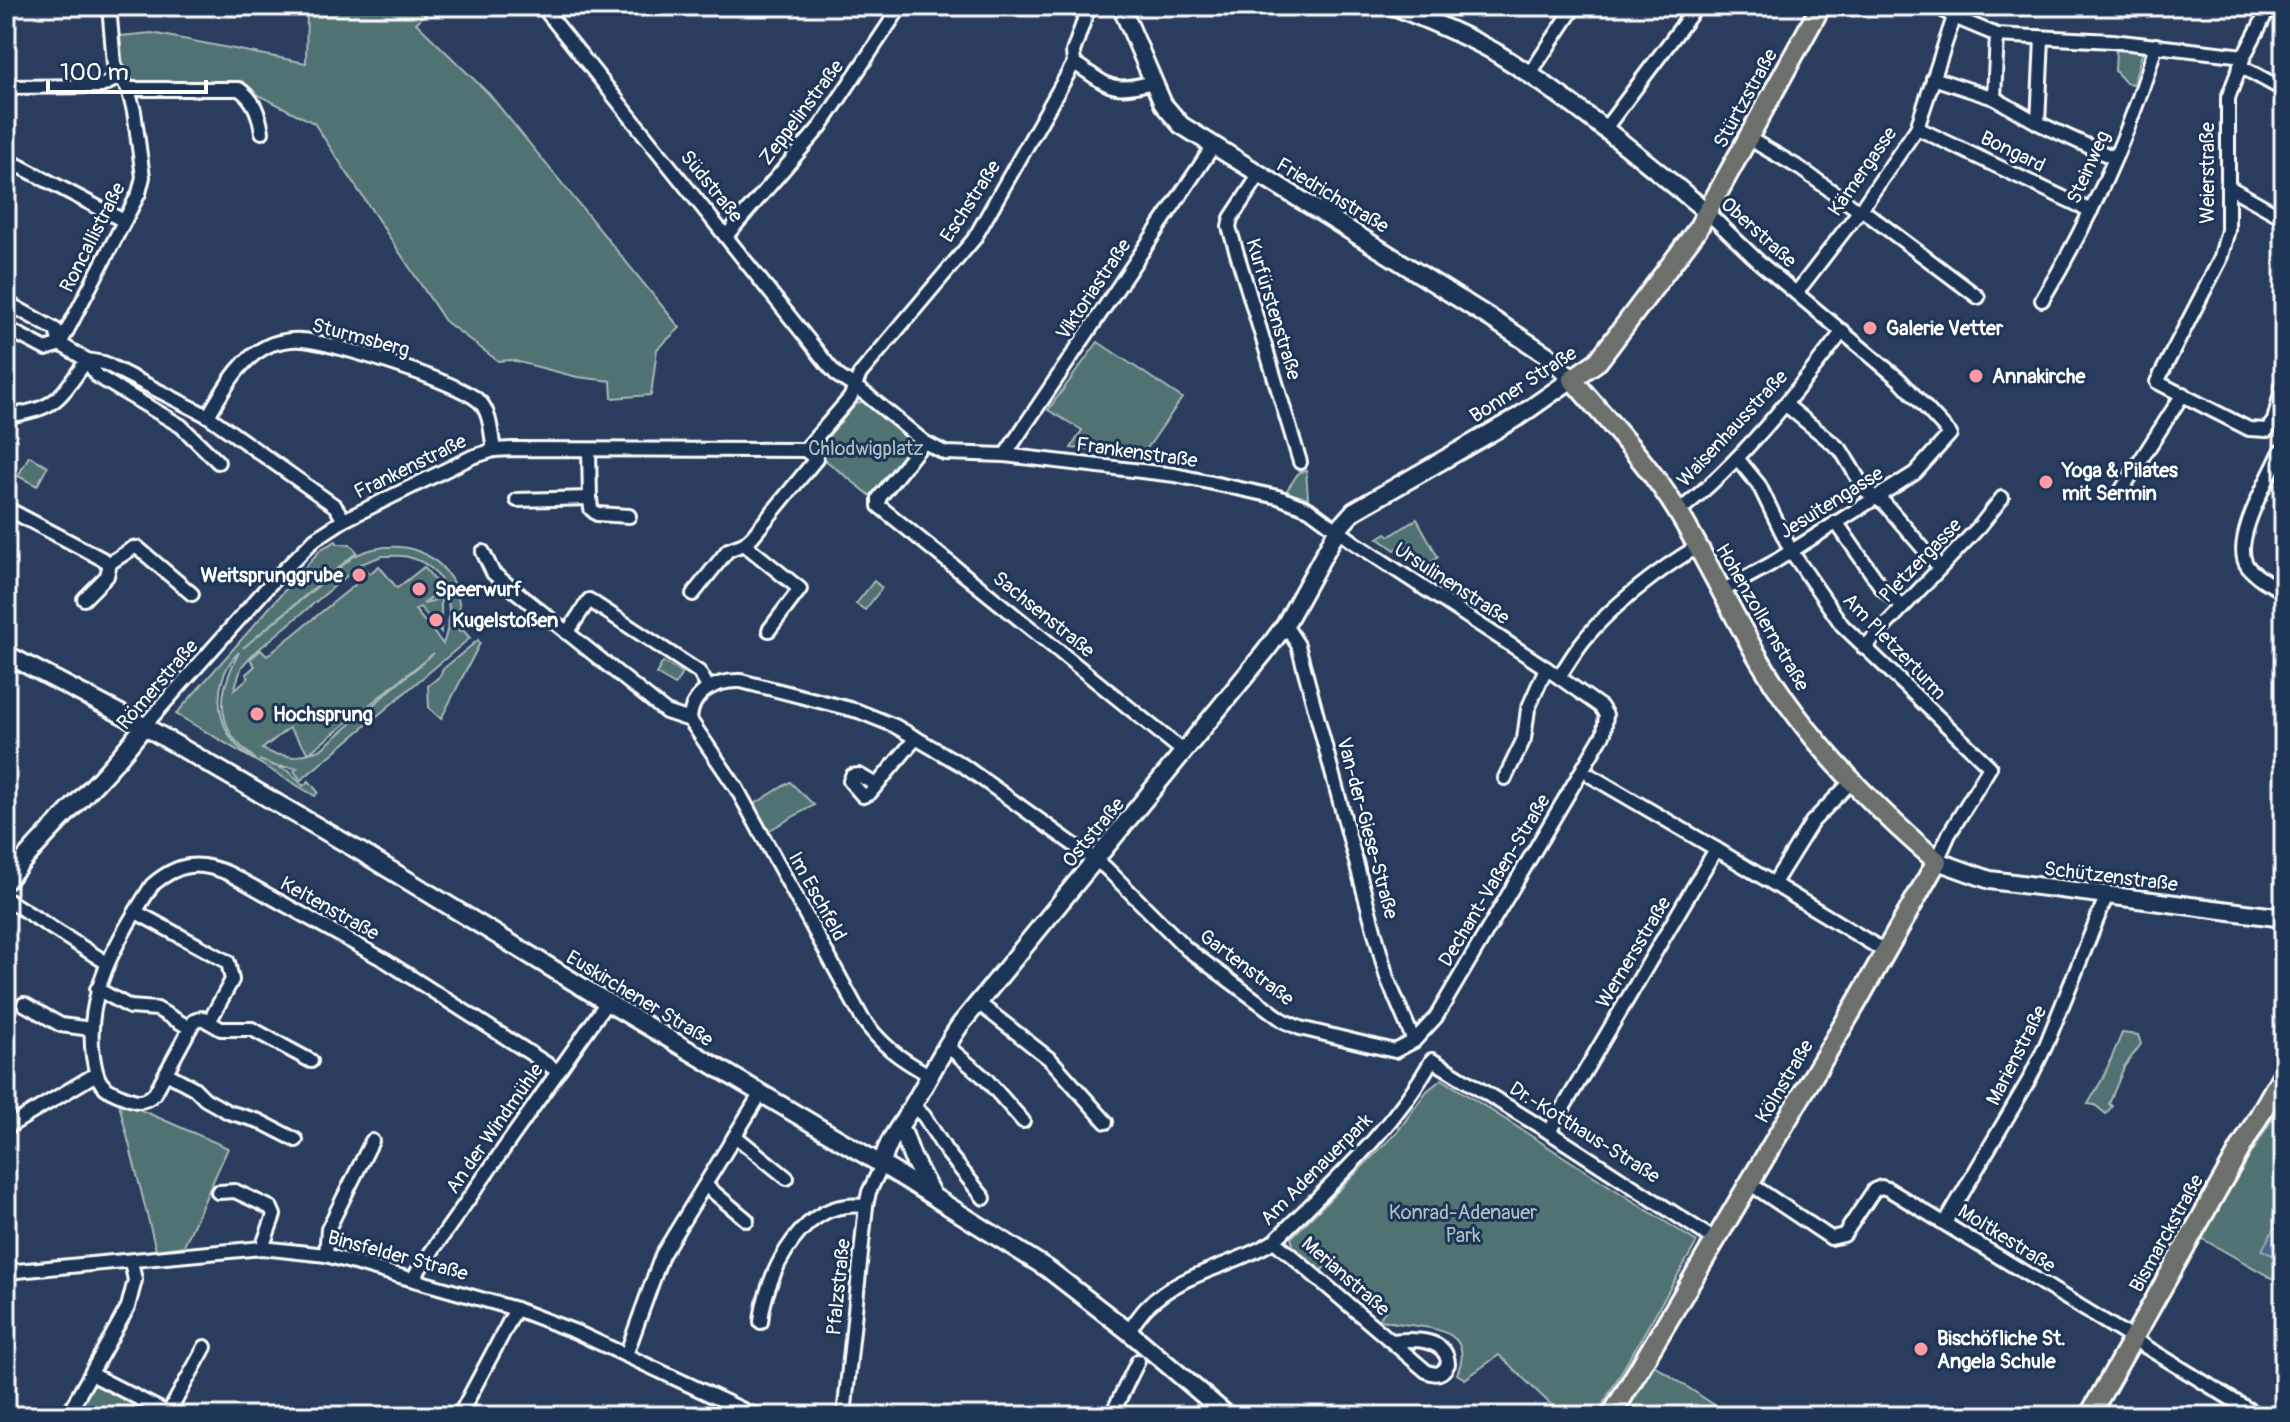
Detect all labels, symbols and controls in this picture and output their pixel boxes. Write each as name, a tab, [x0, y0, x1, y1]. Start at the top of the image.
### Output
scale bar	[48, 44, 206, 94]
street label: Stürtzstraße	[1708, 44, 1783, 152]
street label: Zeppelinstraße	[754, 55, 849, 170]
text: 100 m	[60, 58, 129, 87]
street label: Kämergasse	[1823, 122, 1902, 221]
street label: Weierstraße	[2195, 122, 2220, 224]
street label: Bongard	[1976, 125, 2049, 178]
street label: Steinweg	[2061, 127, 2116, 208]
street label: Südstraße	[675, 145, 748, 228]
street label: Friedrichstraße	[1272, 152, 1394, 239]
street label: Eschstraße	[935, 155, 1006, 247]
street label: Roncallistraße	[54, 178, 131, 296]
street label: Oberstraße	[1715, 192, 1802, 273]
street label: Viktoriastraße	[1050, 234, 1137, 345]
street label: Kurfürstenstraße	[1240, 235, 1307, 383]
street label: Sturmsberg	[309, 312, 413, 363]
place label: Galerie Vetter	[1886, 316, 2004, 341]
marker: Galerie Vetter	[1861, 319, 1879, 337]
street label: Bonner Straße	[1465, 340, 1582, 428]
street label: Waisenhausstraße	[1672, 364, 1793, 492]
place label: Annakirche	[1992, 364, 2087, 389]
marker: Annakirche	[1967, 367, 1985, 385]
street label: Frankenstraße	[350, 428, 471, 504]
street label: Frankenstraße	[1075, 432, 1199, 473]
park label: Chlodwigplatz	[808, 436, 924, 461]
place label: Yoga & Pilates mit Sermin	[2061, 458, 2178, 506]
street label: Jesuitengasse	[1775, 461, 1888, 544]
marker: Yoga & Pilates mit Sermin	[2037, 473, 2055, 491]
street label: Pletzergasse	[1874, 513, 1967, 608]
street label: Ursulinenstraße	[1389, 537, 1514, 630]
street label: Hohenzollernstraße	[1710, 539, 1815, 696]
place label: Weitsprunggrube	[201, 563, 344, 588]
marker: Weitsprunggrube	[350, 566, 368, 584]
street label: Sachsenstraße	[988, 566, 1100, 663]
place label: Speerwurf	[435, 577, 523, 602]
marker: Speerwurf	[410, 580, 428, 598]
street label: Am Pletzerturm	[1837, 588, 1952, 705]
place label: Kugelstoßen	[452, 608, 558, 633]
marker: Kugelstoßen	[427, 611, 445, 629]
street label: Römerstraße	[111, 634, 203, 735]
place label: Hochsprung	[273, 702, 373, 727]
marker: Hochsprung	[248, 705, 266, 723]
street label: Van-der-Giese-Straße	[1331, 735, 1404, 922]
street label: Dechant-Vaßen-Straße	[1433, 789, 1556, 971]
street label: Oststraße	[1057, 792, 1130, 872]
street label: Im Eschfeld	[783, 847, 852, 945]
street label: Schützenstraße	[2043, 856, 2179, 897]
street label: Keltenstraße	[276, 871, 384, 946]
street label: Wernersstraße	[1590, 892, 1677, 1013]
street label: Gartenstraße	[1194, 924, 1299, 1011]
street label: Euskirchener Straße	[562, 945, 718, 1052]
street label: Marienstraße	[1981, 1001, 2052, 1109]
street label: Kölnstraße	[1750, 1035, 1819, 1128]
street label: An der Windmühle	[440, 1058, 549, 1198]
street label: Dr.-Kotthaus-Straße	[1505, 1076, 1665, 1189]
street label: Am Adenauerpark	[1255, 1108, 1378, 1231]
street label: Bismarckstraße	[2124, 1170, 2209, 1296]
street label: Moltkestraße	[1953, 1199, 2060, 1278]
park label: Konrad-Adenauer Park	[1389, 1200, 1537, 1248]
street label: Binsfelder Straße	[325, 1225, 471, 1286]
street label: Merianstraße	[1296, 1231, 1395, 1322]
street label: Pfalzstraße	[821, 1237, 856, 1337]
place label: Bischöfliche St. Angela Schule	[1937, 1326, 2066, 1374]
marker: Bischöfliche St. Angela Schule	[1912, 1340, 1930, 1358]

